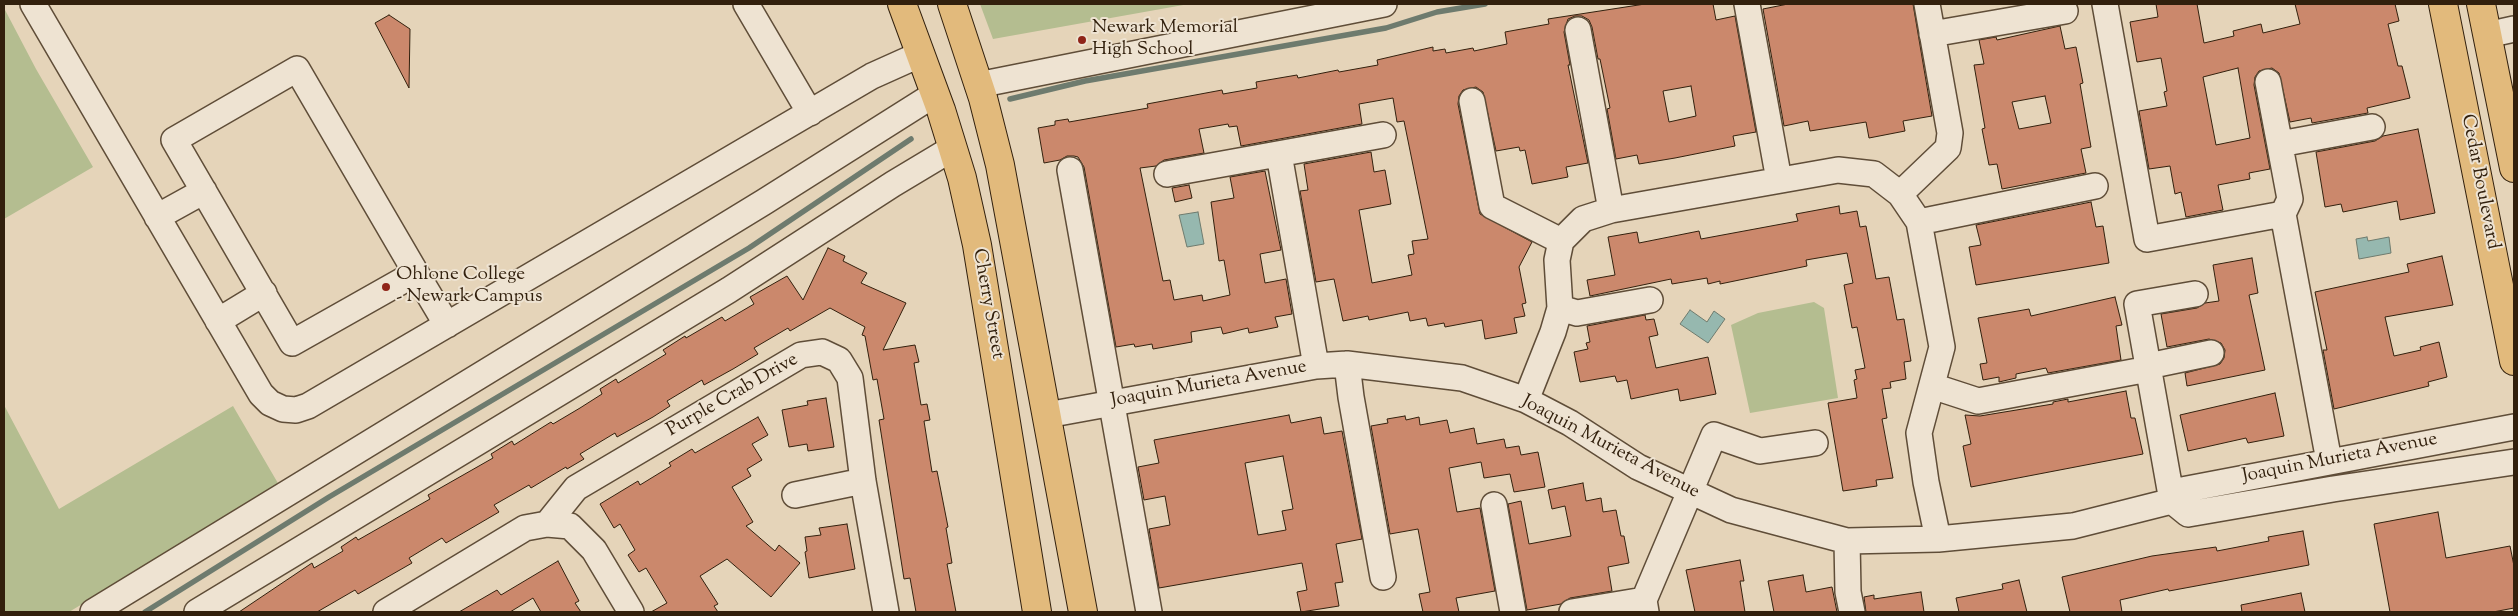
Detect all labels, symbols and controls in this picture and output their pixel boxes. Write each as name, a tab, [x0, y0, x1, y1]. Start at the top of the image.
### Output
place label: Newark Memorial High School	[1092, 18, 1238, 62]
marker: Newark Memorial High School	[1076, 34, 1088, 46]
street label: Cedar Boulevard	[2455, 112, 2503, 252]
street label: Cherry Street	[966, 247, 1008, 361]
place label: Ohlone College - Newark Campus	[396, 265, 542, 309]
marker: Ohlone College - Newark Campus	[380, 281, 392, 293]
street label: Purple Crab Drive	[663, 349, 803, 443]
street label: Joaquin Murieta Avenue	[1109, 357, 1309, 413]
street label: Joaquin Murieta Avenue	[1517, 391, 1703, 505]
street label: Joaquin Murieta Avenue	[2240, 429, 2440, 489]

